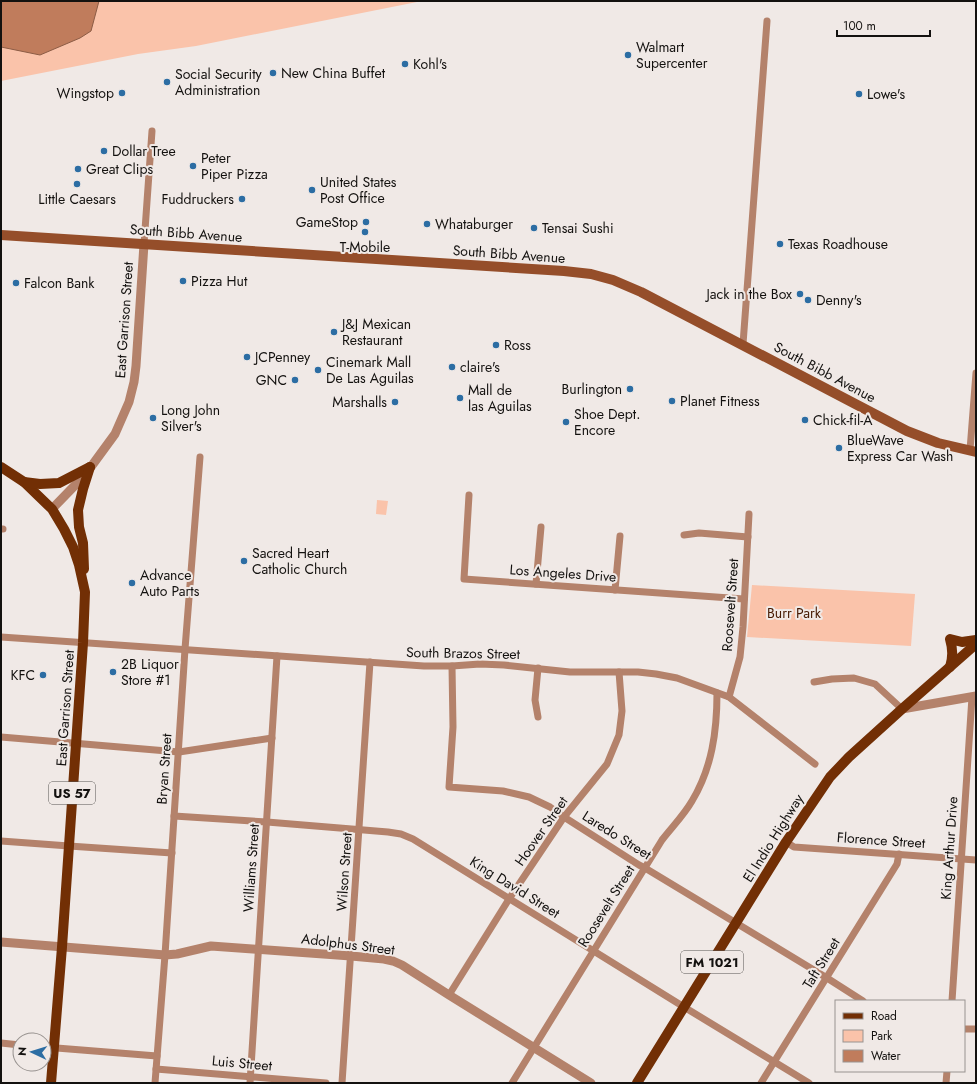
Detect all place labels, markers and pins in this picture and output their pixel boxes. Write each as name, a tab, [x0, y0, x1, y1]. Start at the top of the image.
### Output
place label: Walmart Supercenter	[636, 37, 708, 73]
marker: Walmart Supercenter	[623, 50, 633, 60]
place label: Kohl's	[413, 54, 447, 74]
marker: Kohl's	[400, 59, 410, 69]
place label: New China Buffet	[281, 63, 386, 83]
place label: Social Security Administration	[175, 64, 263, 100]
marker: New China Buffet	[268, 68, 278, 78]
marker: Social Security Administration	[162, 77, 172, 87]
place label: Wingstop	[57, 83, 114, 103]
place label: Lowe's	[867, 84, 905, 104]
marker: Wingstop	[117, 88, 127, 98]
marker: Lowe's	[854, 89, 864, 99]
place label: Dollar Tree	[112, 141, 176, 161]
marker: Dollar Tree	[99, 146, 109, 156]
place label: Peter Piper Pizza	[201, 148, 268, 184]
place label: Great Clips	[86, 159, 153, 179]
marker: Peter Piper Pizza	[188, 161, 198, 171]
marker: Great Clips	[73, 164, 83, 174]
place label: United States Post Office	[320, 172, 397, 208]
marker: Little Caesars	[72, 179, 82, 189]
marker: United States Post Office	[307, 185, 317, 195]
place label: Little Caesars	[38, 189, 116, 209]
place label: Fuddruckers	[162, 189, 234, 209]
marker: Fuddruckers	[237, 194, 247, 204]
place label: GameStop	[296, 212, 358, 232]
place label: Whataburger	[435, 214, 513, 234]
marker: GameStop	[361, 217, 371, 227]
place label: Tensai Sushi	[542, 218, 614, 238]
marker: Whataburger	[422, 219, 432, 229]
marker: Tensai Sushi	[529, 223, 539, 233]
marker: T-Mobile	[360, 227, 370, 237]
place label: Texas Roadhouse	[788, 234, 888, 254]
place label: T-Mobile	[340, 237, 390, 257]
marker: Texas Roadhouse	[775, 239, 785, 249]
place label: Pizza Hut	[191, 271, 248, 291]
place label: Falcon Bank	[24, 273, 95, 293]
marker: Pizza Hut	[178, 276, 188, 286]
marker: Falcon Bank	[11, 278, 21, 288]
place label: Jack in the Box	[704, 284, 792, 304]
marker: Jack in the Box	[795, 289, 805, 299]
place label: Denny's	[816, 290, 862, 310]
marker: Denny's	[803, 295, 813, 305]
place label: J&J Mexican Restaurant	[340, 314, 411, 350]
marker: J&J Mexican Restaurant	[329, 327, 339, 337]
place label: Ross	[504, 335, 531, 355]
marker: Ross	[491, 340, 501, 350]
place label: JCPenney	[253, 347, 311, 367]
marker: JCPenney	[242, 352, 252, 362]
place label: Cinemark Mall De Las Aguilas	[326, 352, 414, 388]
place label: claire's	[460, 357, 500, 377]
marker: claire's	[447, 362, 457, 372]
marker: Cinemark Mall De Las Aguilas	[313, 365, 323, 375]
place label: GNC	[256, 370, 287, 390]
marker: GNC	[290, 375, 300, 385]
place label: Burlington	[561, 379, 622, 399]
place label: Mall de las Aguilas	[468, 380, 532, 416]
marker: Burlington	[625, 384, 635, 394]
place label: Planet Fitness	[680, 391, 760, 411]
place label: Marshalls	[332, 392, 387, 412]
marker: Mall de las Aguilas	[455, 393, 465, 403]
marker: Planet Fitness	[667, 396, 677, 406]
marker: Marshalls	[390, 397, 400, 407]
place label: Long John Silver's	[161, 400, 220, 436]
place label: Shoe Dept. Encore	[574, 404, 640, 440]
place label: Chick-fil-A	[813, 410, 873, 430]
marker: Long John Silver's	[148, 413, 158, 423]
marker: Chick-fil-A	[800, 415, 810, 425]
marker: Shoe Dept. Encore	[561, 417, 571, 427]
place label: BlueWave Express Car Wash	[847, 430, 953, 466]
marker: BlueWave Express Car Wash	[834, 443, 844, 453]
place label: Sacred Heart Catholic Church	[252, 543, 347, 579]
marker: Sacred Heart Catholic Church	[239, 556, 249, 566]
place label: Advance Auto Parts	[140, 565, 200, 601]
marker: Advance Auto Parts	[127, 578, 137, 588]
place label: 2B Liquor Store #1	[121, 654, 179, 690]
place label: KFC	[11, 665, 35, 685]
marker: 2B Liquor Store #1	[108, 667, 118, 677]
marker: KFC	[38, 670, 48, 680]

